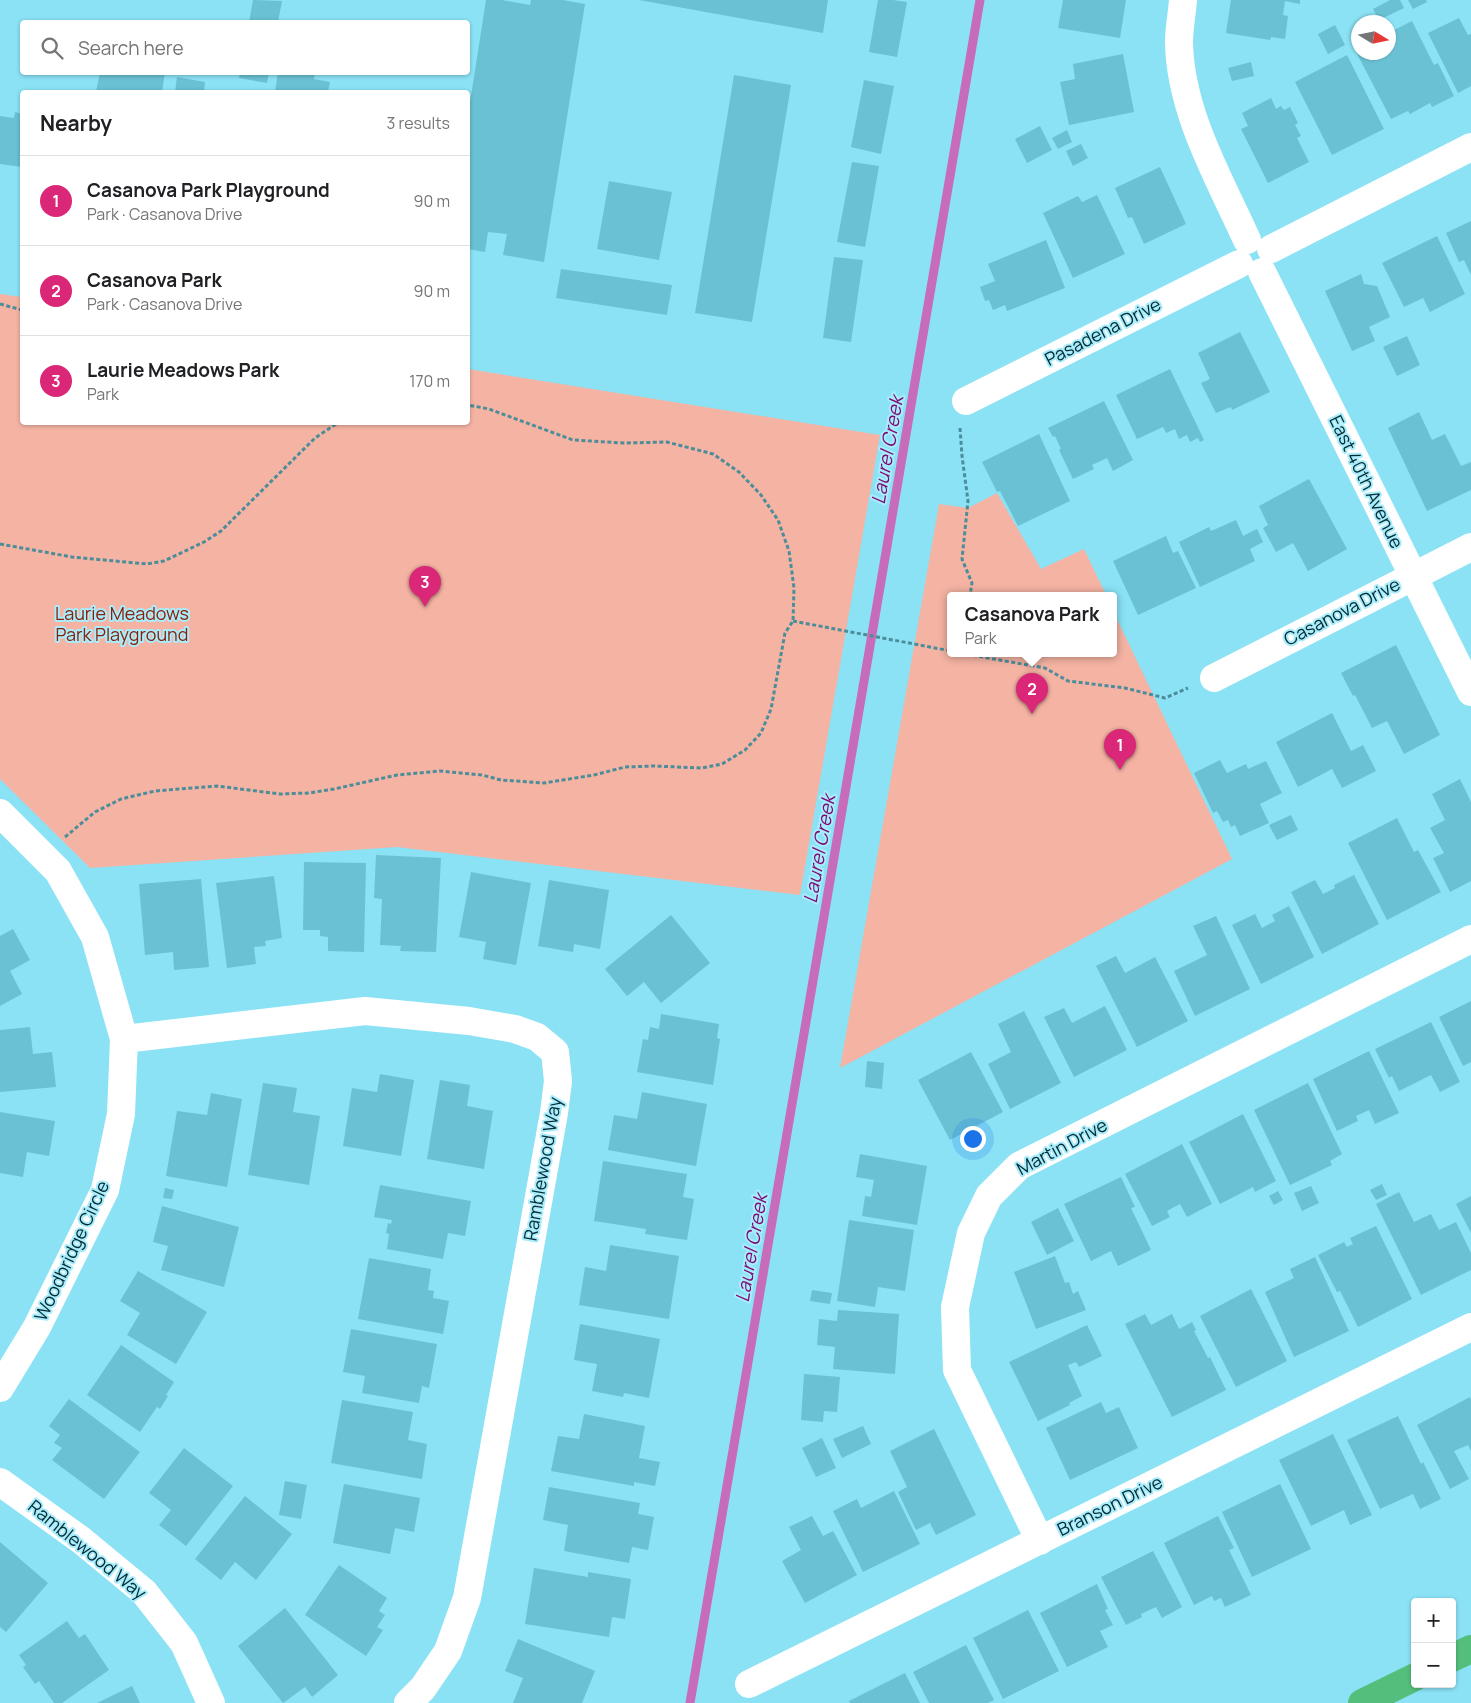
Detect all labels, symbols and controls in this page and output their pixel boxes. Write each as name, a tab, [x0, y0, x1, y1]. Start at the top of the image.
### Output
north arrow	[1351, 15, 1396, 60]
search box	[20, 20, 470, 75]
icon: search	[38, 34, 66, 62]
text: Search here	[78, 35, 184, 61]
text: Nearby	[40, 109, 112, 137]
text: 3 results	[387, 112, 450, 134]
text: Casanova Park Playground	[87, 177, 330, 203]
text: 1	[52, 190, 60, 212]
text: 90 m	[414, 190, 450, 212]
text: Park · Casanova Drive	[87, 203, 242, 225]
text: Casanova Park	[87, 267, 222, 293]
text: 2	[51, 280, 61, 302]
text: 90 m	[414, 280, 450, 302]
street label: Pasadena Drive	[1040, 292, 1165, 371]
text: Park · Casanova Drive	[87, 293, 242, 315]
text: Laurie Meadows Park	[87, 357, 279, 383]
text: 3	[51, 370, 61, 392]
text: 170 m	[409, 370, 450, 392]
text: Park	[87, 383, 119, 405]
water label: Laurel Creek	[865, 391, 910, 506]
street label: East 40th Avenue	[1324, 411, 1410, 552]
pin: 3	[409, 566, 441, 607]
street label: Casanova Drive	[1279, 571, 1404, 651]
popup	[947, 592, 1117, 657]
park label: Laurie Meadows Park Playground	[55, 601, 189, 646]
text: Casanova Park	[965, 601, 1099, 627]
text: Park	[965, 627, 997, 649]
pin: 2	[1016, 673, 1048, 714]
pin: 1	[1104, 729, 1136, 770]
water label: Laurel Creek	[797, 790, 842, 905]
street label: Ramblewood Way	[518, 1095, 567, 1243]
street label: Martin Drive	[1012, 1112, 1111, 1180]
your location	[960, 1126, 986, 1152]
street label: Woodbridge Circle	[28, 1176, 114, 1325]
water label: Laurel Creek	[729, 1189, 774, 1304]
street label: Branson Drive	[1053, 1469, 1166, 1541]
street label: Ramblewood Way	[23, 1494, 152, 1605]
map controls	[1411, 1598, 1456, 1688]
button: +	[1411, 1598, 1456, 1643]
button: −	[1411, 1643, 1456, 1688]

